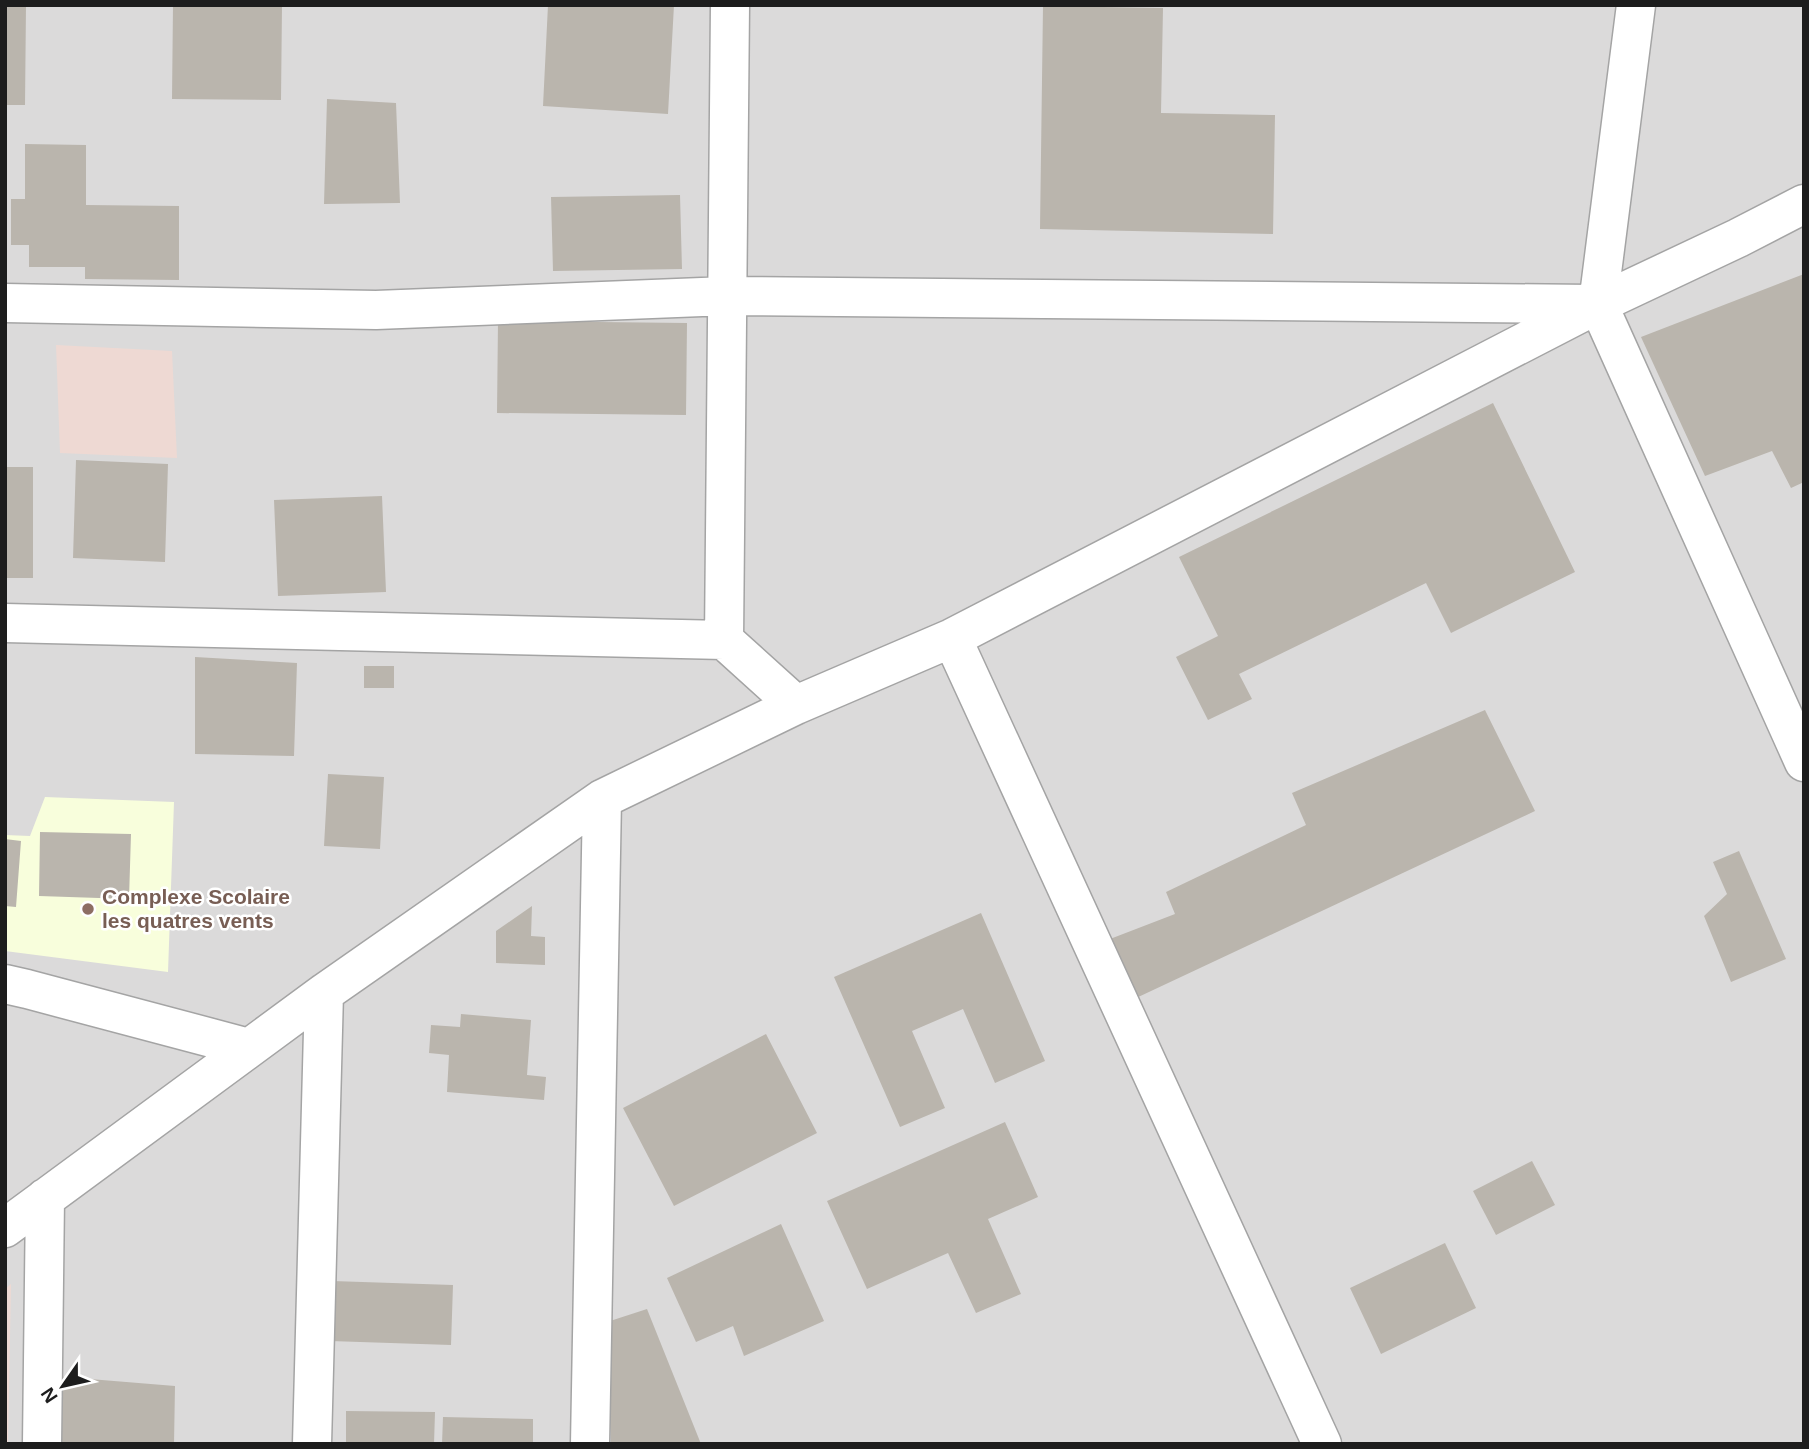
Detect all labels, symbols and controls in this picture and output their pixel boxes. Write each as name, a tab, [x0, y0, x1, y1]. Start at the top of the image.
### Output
place label: Complexe Scolaire les quatres vents	[102, 885, 290, 932]
marker: Complexe Scolaire les quatres vents	[80, 901, 96, 917]
north arrow	[28, 1351, 98, 1421]
text: N	[37, 1384, 62, 1407]

